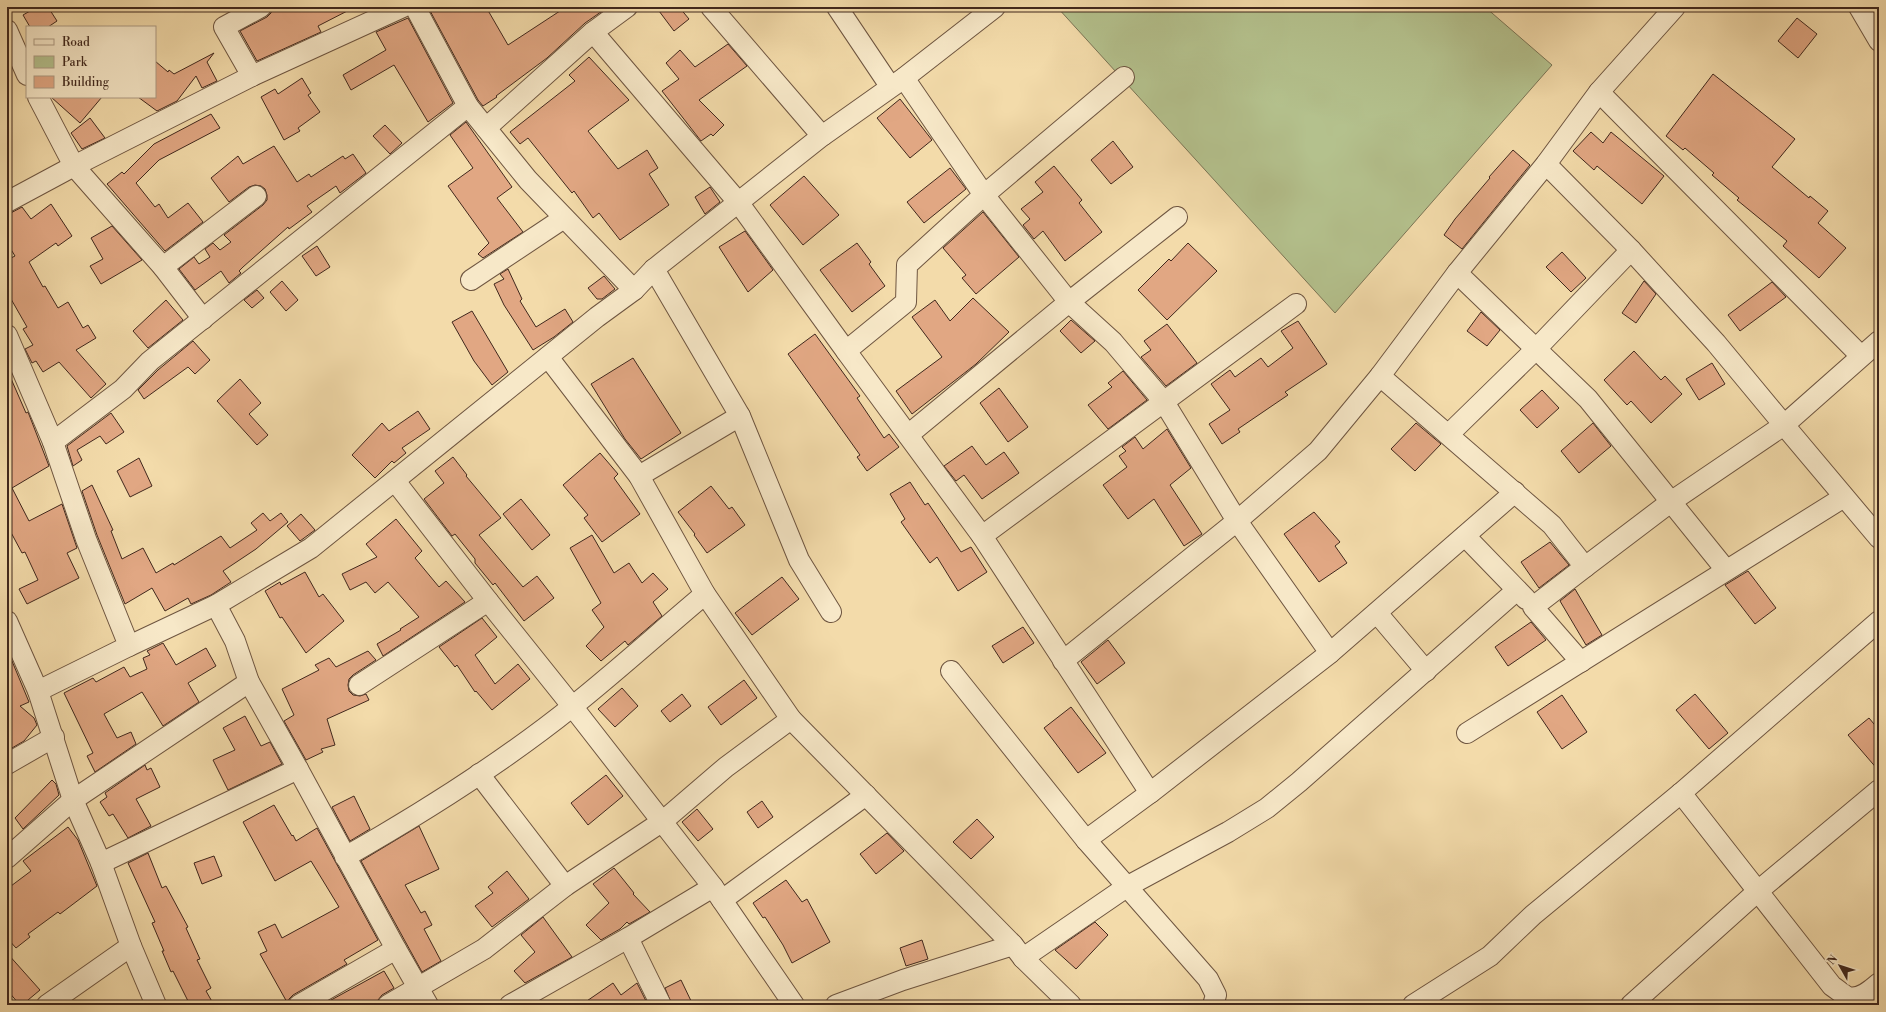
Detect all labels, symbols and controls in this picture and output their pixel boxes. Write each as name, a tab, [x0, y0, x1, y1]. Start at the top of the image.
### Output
legend	[26, 26, 156, 98]
text: Road	[62, 35, 90, 50]
text: Park	[62, 55, 88, 70]
text: Building	[61, 75, 110, 90]
north arrow	[1820, 946, 1860, 986]
text: N	[1825, 952, 1841, 968]

